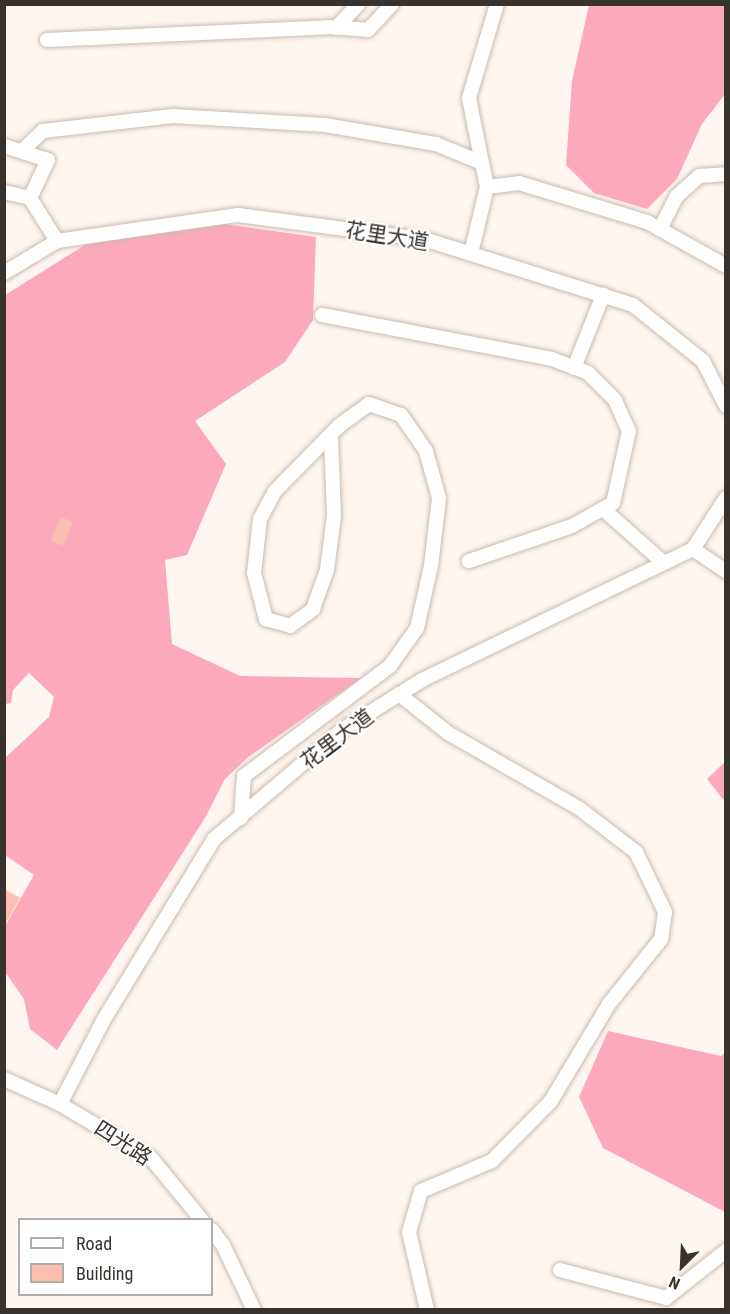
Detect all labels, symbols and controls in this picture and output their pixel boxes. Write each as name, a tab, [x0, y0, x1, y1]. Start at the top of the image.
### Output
street label: 花里大道	[344, 217, 430, 255]
street label: 花里大道	[296, 704, 378, 774]
street label: 四光路	[90, 1115, 156, 1171]
legend	[18, 1218, 213, 1296]
text: Road	[76, 1233, 112, 1254]
north arrow	[652, 1236, 712, 1296]
text: Building	[76, 1263, 133, 1284]
text: N	[666, 1272, 683, 1294]

